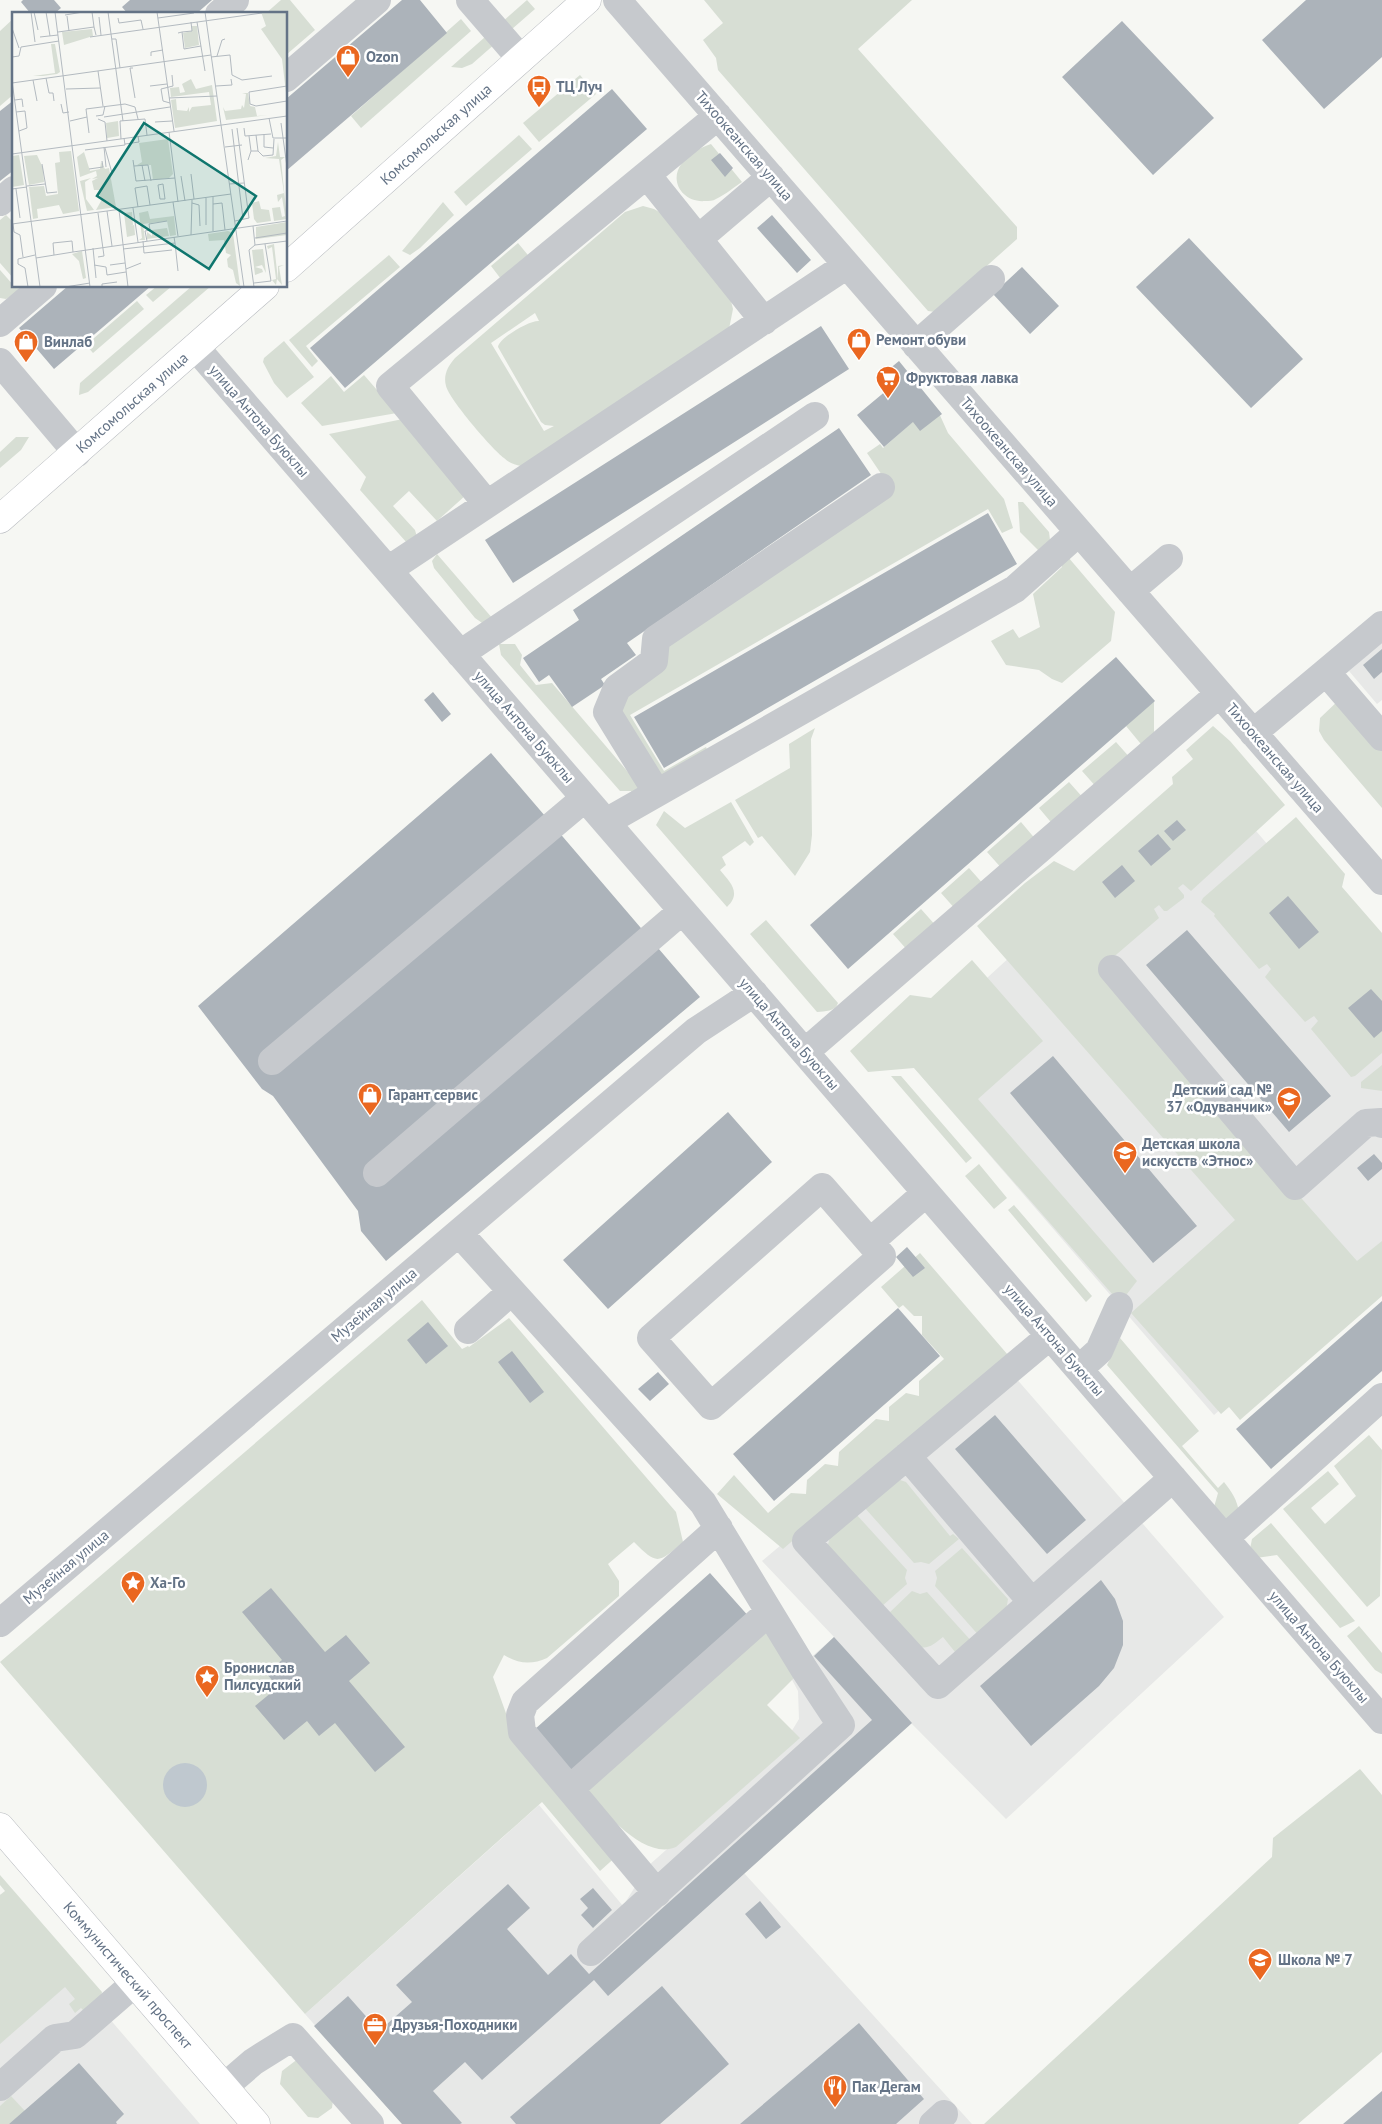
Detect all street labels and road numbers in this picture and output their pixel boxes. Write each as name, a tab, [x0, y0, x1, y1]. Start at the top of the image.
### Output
street label: Комсомольская улица	[376, 79, 496, 189]
street label: Тихоокеанская улица	[692, 87, 797, 204]
street label: Комсомольская улица	[72, 348, 192, 457]
street label: улица Антона Буюклы	[205, 360, 313, 481]
street label: Тихоокеанская улица	[957, 393, 1062, 510]
street label: улица Антона Буюклы	[470, 666, 578, 787]
street label: Тихоокеанская улица	[1223, 699, 1328, 816]
street label: улица Антона Буюклы	[735, 973, 843, 1094]
street label: Музейная улица	[327, 1263, 420, 1346]
street label: улица Антона Буюклы	[1000, 1279, 1108, 1400]
street label: Музейная улица	[19, 1525, 112, 1608]
street label: улица Антона Буюклы	[1265, 1586, 1373, 1707]
street label: Коммунистический проспект	[60, 1898, 197, 2053]

